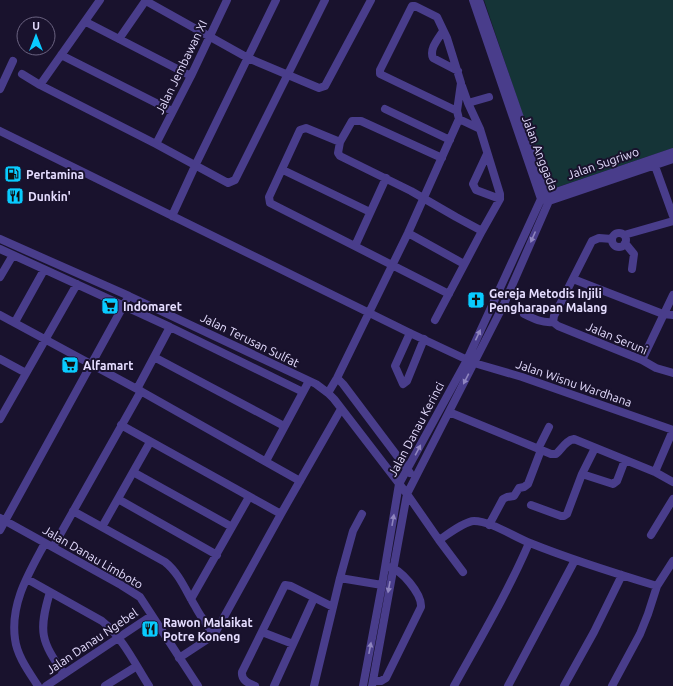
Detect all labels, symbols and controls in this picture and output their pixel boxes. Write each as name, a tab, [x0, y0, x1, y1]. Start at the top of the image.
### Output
north arrow	[16, 16, 56, 56]
street label: Jalan Jembawan XI	[153, 18, 209, 116]
text: U	[32, 20, 40, 32]
street label: Jalan Anggada	[520, 114, 560, 192]
street label: Jalan Sugriwo	[566, 145, 640, 181]
fuel station icon: Pertamina	[3, 164, 23, 184]
place label: Pertamina	[26, 168, 84, 181]
restaurant icon: Dunkin'	[5, 186, 25, 206]
place label: Dunkin'	[28, 190, 71, 203]
one-way arrow	[530, 231, 536, 242]
place label: Gereja Metodis Injili Pengharapan Malang	[489, 287, 607, 314]
church icon: Gereja Metodis Injili Pengharapan Malang	[466, 290, 486, 310]
supermarket icon: Indomaret	[100, 296, 120, 316]
place label: Indomaret	[123, 300, 182, 313]
street label: Jalan Terusan Sulfat	[199, 311, 302, 370]
street label: Jalan Seruni	[585, 319, 650, 357]
one-way arrow	[476, 328, 482, 340]
supermarket icon: Alfamart	[60, 355, 80, 375]
street label: Jalan Wisnu Wardhana	[514, 357, 634, 409]
place label: Alfamart	[83, 359, 133, 372]
one-way arrow	[462, 374, 469, 385]
street label: Jalan Danau Kerinci	[386, 380, 446, 478]
one-way arrow	[415, 444, 422, 456]
one-way arrow	[390, 514, 396, 526]
street label: Jalan Danau Limboto	[41, 523, 145, 591]
one-way arrow	[386, 581, 392, 593]
street label: Jalan Danau Ngebel	[44, 606, 140, 676]
place label: Rawon Malaikat Potre Koneng	[163, 616, 253, 643]
restaurant icon: Rawon Malaikat Potre Koneng	[140, 619, 160, 639]
one-way arrow	[367, 642, 373, 654]

